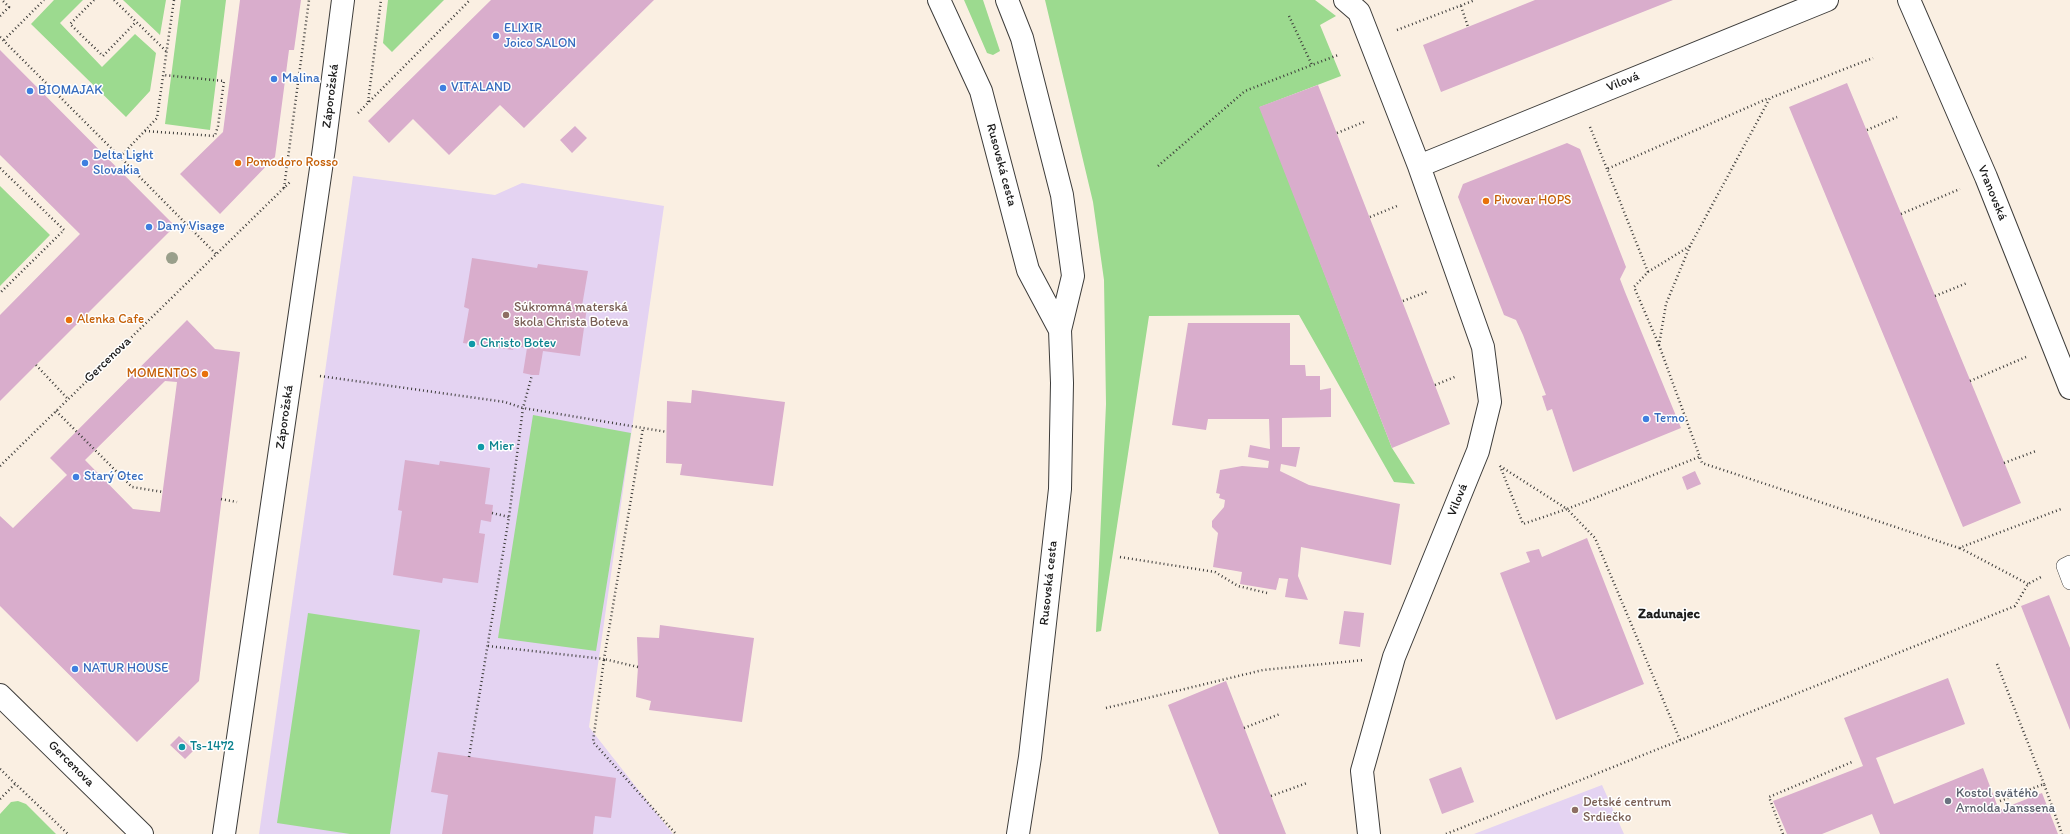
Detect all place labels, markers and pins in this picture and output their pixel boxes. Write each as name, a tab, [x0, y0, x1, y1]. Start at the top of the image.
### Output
place label: ELIXIR Joico SALON	[504, 21, 576, 52]
marker: ELIXIR Joico SALON	[491, 31, 501, 41]
place label: Malina	[282, 71, 320, 87]
marker: Malina	[269, 74, 279, 84]
place label: VITALAND	[451, 80, 511, 96]
place label: BIOMAJAK	[38, 83, 102, 99]
marker: VITALAND	[438, 83, 448, 93]
marker: BIOMAJAK	[25, 86, 35, 96]
place label: Delta Light Slovakia	[93, 148, 154, 179]
place label: Pomodoro Rosso	[246, 155, 338, 171]
marker: Delta Light Slovakia	[80, 158, 90, 168]
marker: Pomodoro Rosso	[233, 158, 243, 168]
place label: Pivovar HOPS	[1494, 193, 1571, 209]
marker: Pivovar HOPS	[1481, 196, 1491, 206]
place label: Dany Visage	[157, 219, 225, 235]
marker: Dany Visage	[144, 222, 154, 232]
place label: Súkromná materská škola Christa Boteva	[514, 300, 629, 331]
marker: Súkromná materská škola Christa Boteva	[501, 310, 511, 320]
place label: Alenka Cafe	[77, 312, 144, 328]
marker: Alenka Cafe	[64, 315, 74, 325]
place label: Christo Botev	[480, 336, 556, 352]
marker: Christo Botev	[467, 339, 477, 349]
place label: MOMENTOS	[127, 366, 197, 382]
marker: MOMENTOS	[200, 369, 210, 379]
place label: Terno	[1654, 411, 1685, 427]
marker: Terno	[1641, 414, 1651, 424]
place label: Mier	[489, 439, 514, 455]
marker: Mier	[476, 442, 486, 452]
place label: Starý Otec	[84, 469, 143, 485]
marker: Starý Otec	[71, 472, 81, 482]
place label: NATUR HOUSE	[83, 661, 168, 677]
marker: NATUR HOUSE	[70, 664, 80, 674]
place label: Ts-1472	[190, 739, 234, 755]
marker: Ts-1472	[177, 742, 187, 752]
place label: Kostol svätého Arnolda Janssena	[1956, 786, 2055, 817]
place label: Detské centrum Srdiečko	[1583, 795, 1671, 826]
marker: Kostol svätého Arnolda Janssena	[1943, 796, 1953, 806]
marker: Detské centrum Srdiečko	[1570, 805, 1580, 815]

